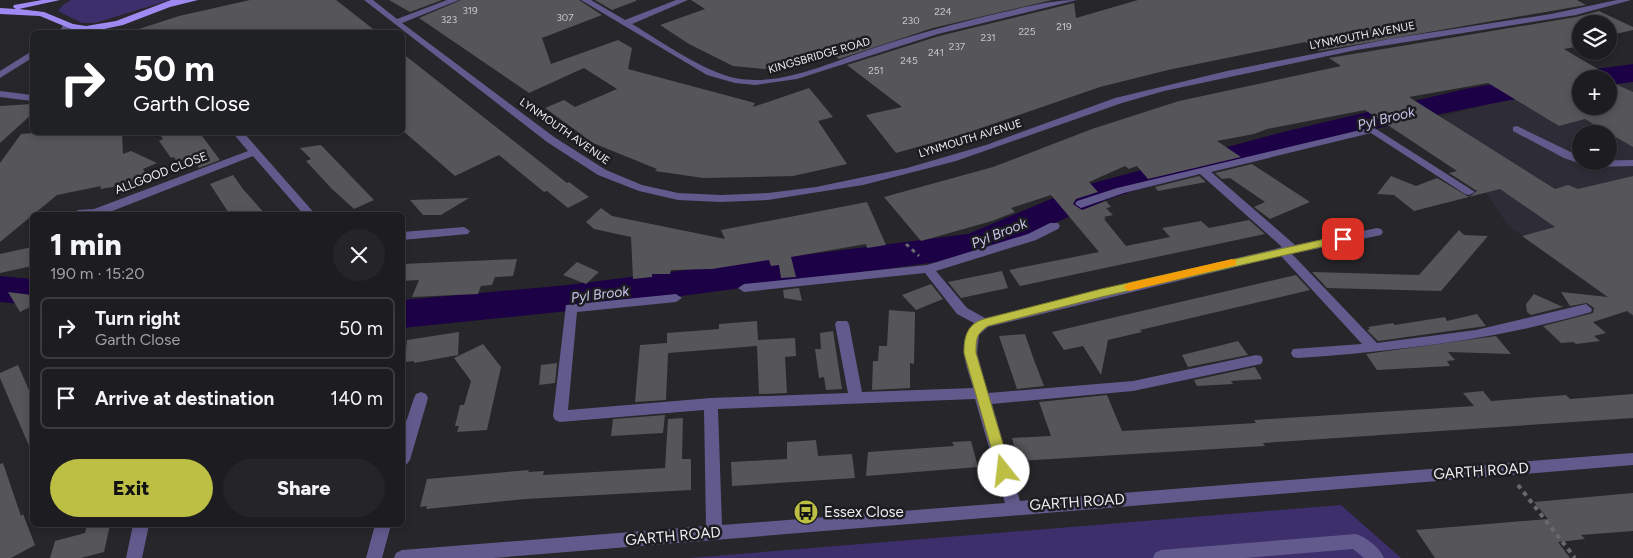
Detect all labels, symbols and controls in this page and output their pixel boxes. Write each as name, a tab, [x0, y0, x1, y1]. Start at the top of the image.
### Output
house number: 319	[462, 4, 478, 17]
house number: 224	[934, 5, 952, 18]
house number: 307	[556, 11, 574, 24]
house number: 323	[441, 13, 457, 26]
house number: 230	[902, 14, 920, 27]
map controls	[1572, 15, 1617, 170]
button: layers	[1572, 15, 1617, 60]
street label: LYNMOUTH AVENUE	[1308, 19, 1416, 52]
house number: 219	[1056, 20, 1072, 33]
house number: 225	[1019, 25, 1036, 38]
house number: 231	[980, 31, 996, 44]
street label: KINGSBRIDGE ROAD	[767, 35, 872, 76]
house number: 237	[949, 40, 966, 53]
house number: 241	[928, 46, 944, 59]
text: 50 m	[133, 48, 215, 90]
icon: right	[50, 50, 115, 115]
house number: 245	[900, 54, 918, 67]
house number: 251	[868, 64, 884, 77]
button: +	[1572, 70, 1617, 115]
text: Garth Close	[133, 90, 250, 117]
street label: LYNMOUTH AVENUE	[517, 95, 612, 167]
water label: Pyl Brook	[1356, 103, 1418, 134]
street label: LYNMOUTH AVENUE	[917, 117, 1023, 160]
button: −	[1572, 125, 1617, 170]
street label: ALLGOOD CLOSE	[113, 149, 209, 197]
water label: Pyl Brook	[969, 214, 1031, 252]
pin	[1322, 218, 1364, 260]
icon: arrive	[1329, 225, 1357, 253]
text: 1 min	[50, 226, 122, 263]
button: close	[333, 229, 385, 281]
text: 190 m · 15:20	[50, 264, 145, 283]
water label: Pyl Brook	[570, 282, 631, 306]
text: Turn right	[95, 307, 181, 330]
icon: right	[52, 314, 80, 342]
text: 50 m	[339, 317, 383, 340]
text: Garth Close	[95, 330, 180, 349]
icon: arrive	[52, 384, 80, 412]
text: Arrive at destination	[95, 387, 274, 410]
text: 140 m	[330, 387, 383, 410]
position arrow	[977, 444, 1029, 496]
button: Exit	[50, 459, 213, 517]
button: Share	[223, 459, 385, 517]
street label: GARTH ROAD	[1433, 459, 1529, 483]
street label: GARTH ROAD	[1029, 490, 1125, 514]
bus stop icon: Essex Close	[793, 499, 819, 525]
place label: Essex Close	[824, 503, 904, 521]
street label: GARTH ROAD	[625, 523, 721, 549]

